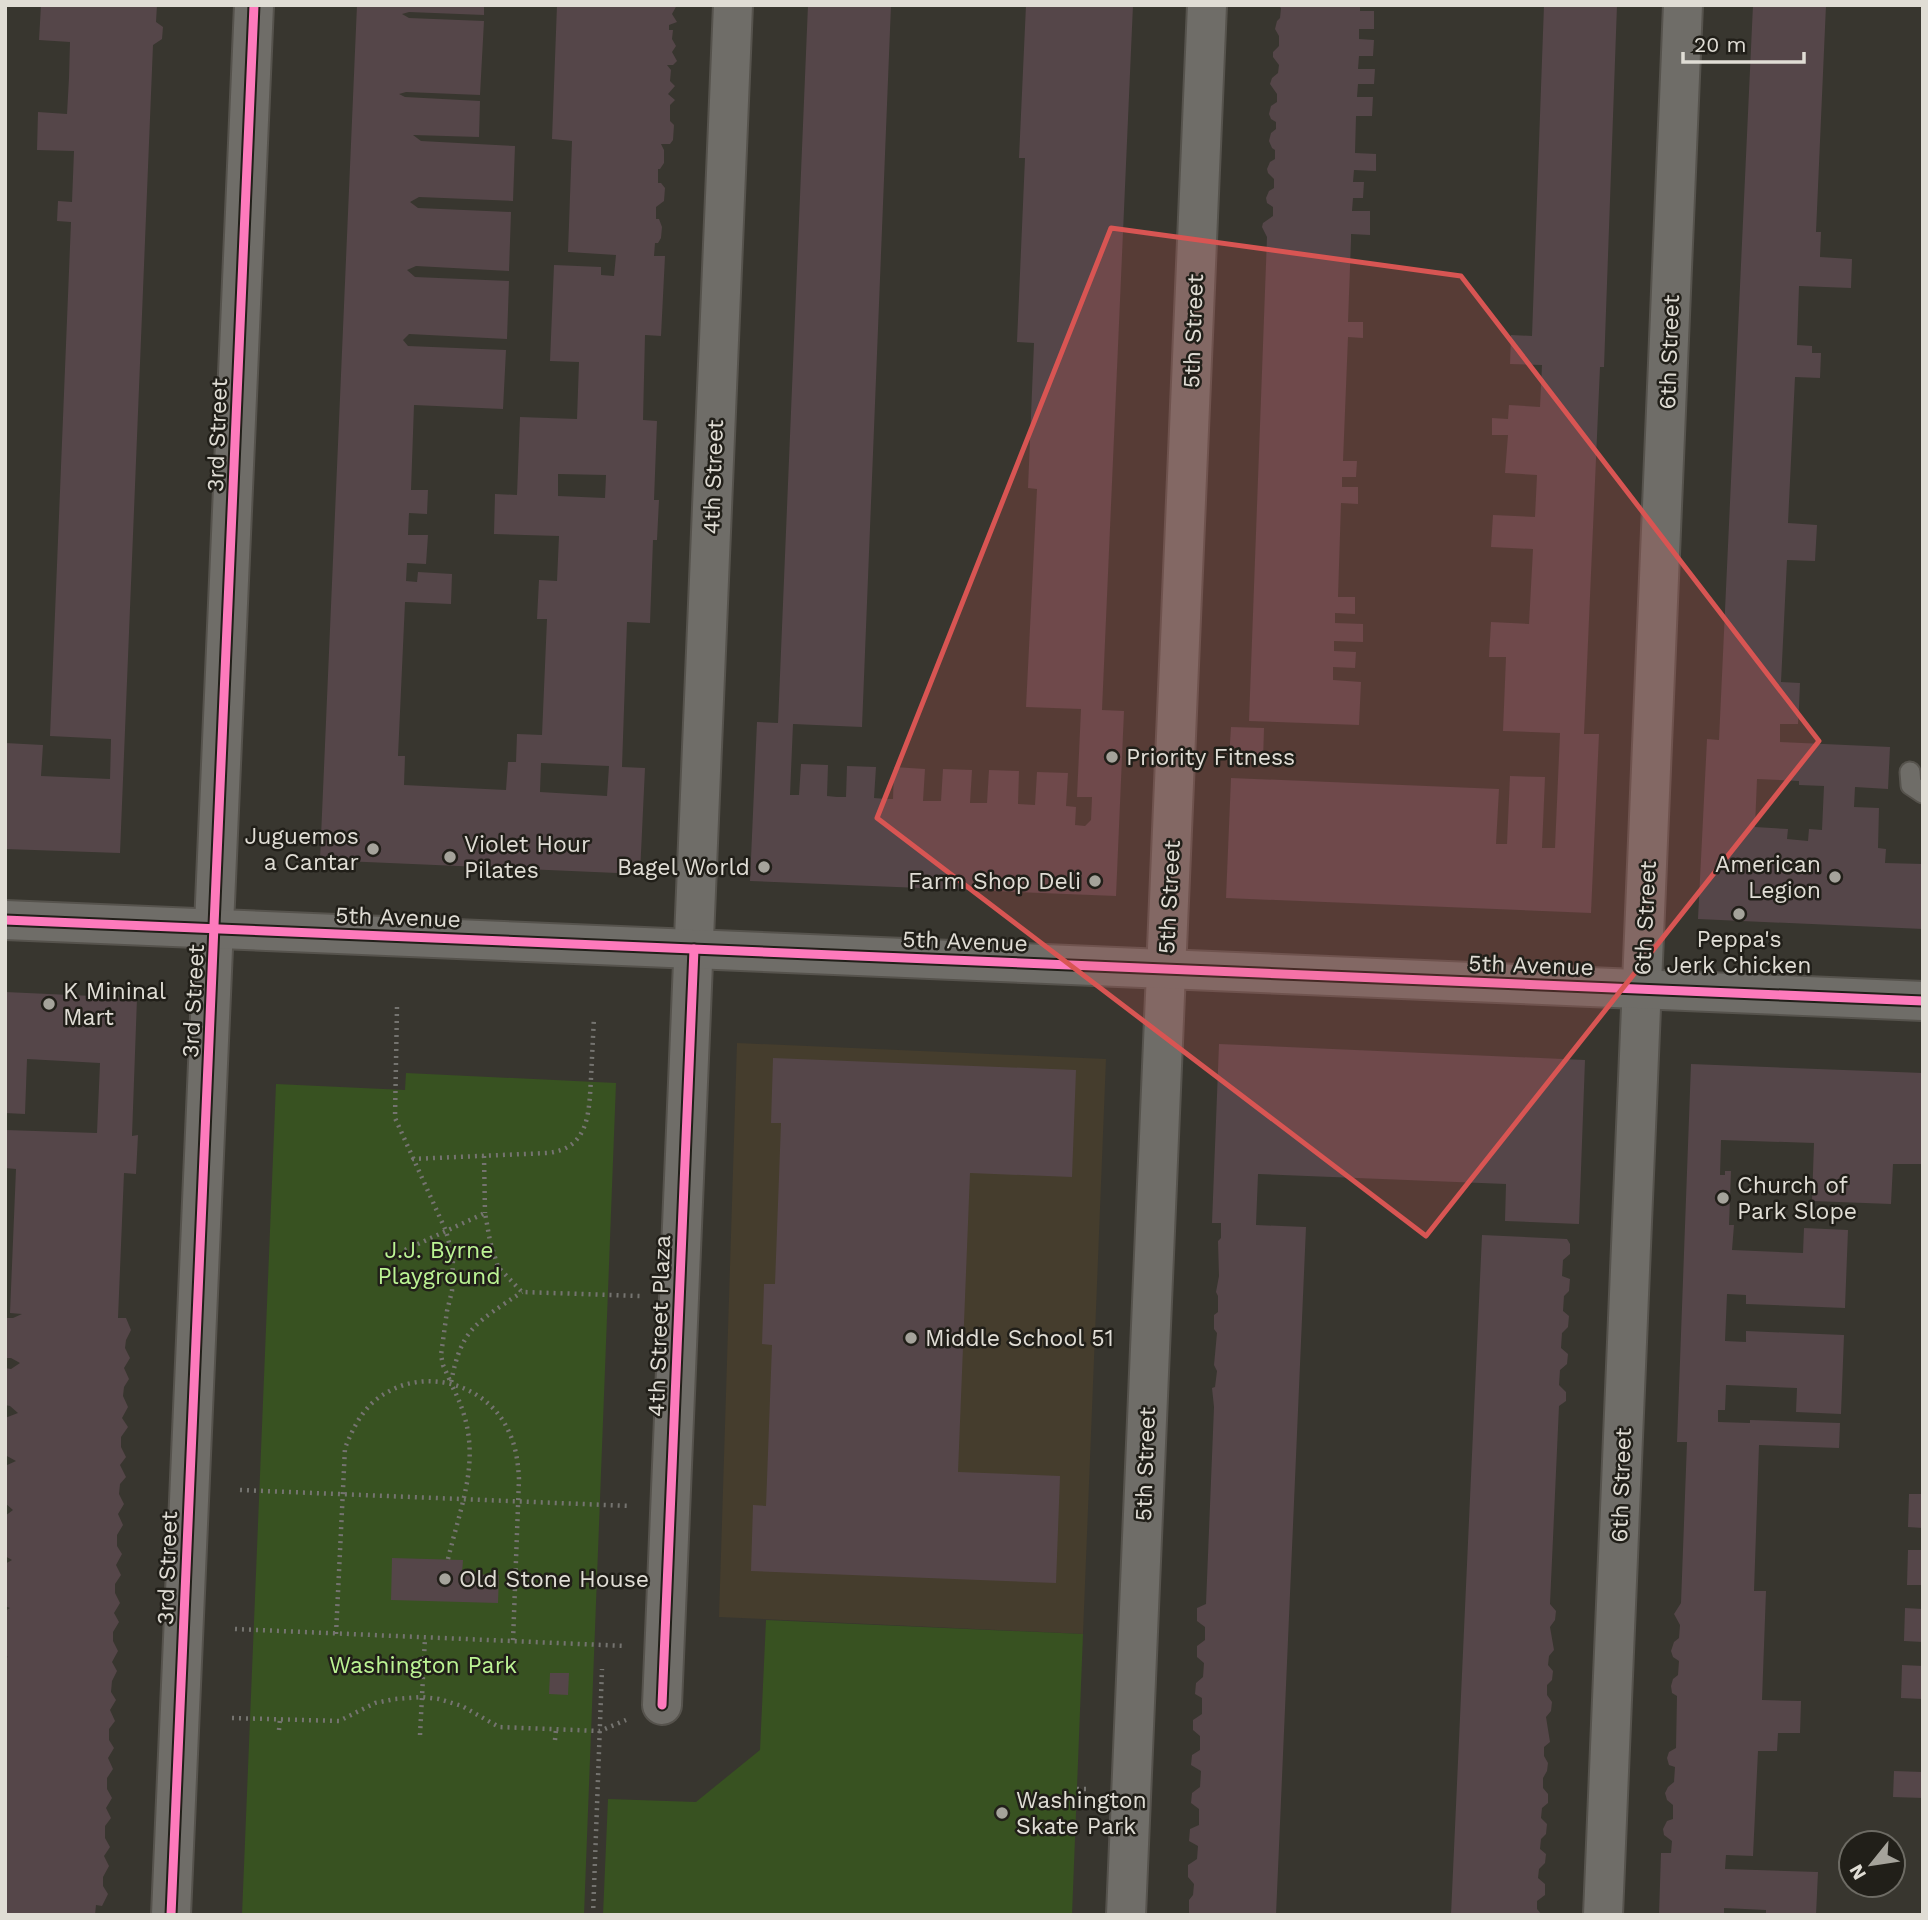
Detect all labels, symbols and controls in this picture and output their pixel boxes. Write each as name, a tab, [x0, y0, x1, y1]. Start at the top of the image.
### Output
scale bar	[1683, 21, 1804, 65]
text: 20 m	[1694, 32, 1746, 57]
street label: 5th Street	[1178, 273, 1209, 389]
street label: 6th Street	[1654, 294, 1685, 410]
street label: 3rd Street	[202, 377, 233, 492]
street label: 4th Street	[698, 419, 729, 535]
place label: Priority Fitness	[1126, 744, 1295, 771]
marker: Priority Fitness	[1104, 749, 1120, 765]
place label: Juguemos a Cantar	[244, 823, 359, 876]
place label: Violet Hour Pilates	[464, 831, 590, 884]
street label: 5th Street	[1153, 839, 1186, 955]
marker: Juguemos a Cantar	[365, 841, 381, 857]
marker: Violet Hour Pilates	[442, 849, 458, 865]
place label: American Legion	[1715, 851, 1821, 904]
place label: Bagel World	[617, 854, 750, 881]
marker: Bagel World	[756, 859, 772, 875]
street label: 6th Street	[1629, 860, 1662, 976]
place label: Farm Shop Deli	[908, 868, 1081, 895]
marker: American Legion	[1827, 869, 1843, 885]
marker: Farm Shop Deli	[1087, 873, 1103, 889]
street label: 5th Avenue	[335, 902, 461, 933]
marker: Peppa's Jerk Chicken	[1731, 906, 1747, 922]
street label: 5th Avenue	[902, 926, 1028, 957]
place label: Peppa's Jerk Chicken	[1666, 926, 1812, 979]
street label: 3rd Street	[177, 943, 210, 1059]
street label: 5th Avenue	[1468, 950, 1594, 981]
place label: K Mininal Mart	[63, 978, 166, 1031]
marker: K Mininal Mart	[41, 996, 57, 1012]
place label: Church of Park Slope	[1737, 1172, 1857, 1225]
marker: Church of Park Slope	[1715, 1190, 1731, 1206]
street label: 4th Street Plaza	[643, 1234, 676, 1418]
park label: J.J. Byrne Playground	[377, 1237, 501, 1290]
place label: Middle School 51	[925, 1325, 1114, 1352]
marker: Middle School 51	[903, 1330, 919, 1346]
street label: 5th Street	[1130, 1406, 1161, 1522]
street label: 6th Street	[1606, 1427, 1637, 1543]
street label: 3rd Street	[152, 1510, 183, 1625]
place label: Old Stone House	[459, 1566, 649, 1593]
marker: Old Stone House	[437, 1571, 453, 1587]
park label: Washington Park	[329, 1652, 517, 1679]
place label: Washington Skate Park	[1016, 1787, 1147, 1840]
marker: Washington Skate Park	[994, 1805, 1010, 1821]
north arrow	[1837, 1829, 1907, 1899]
text: N	[1844, 1860, 1871, 1884]

